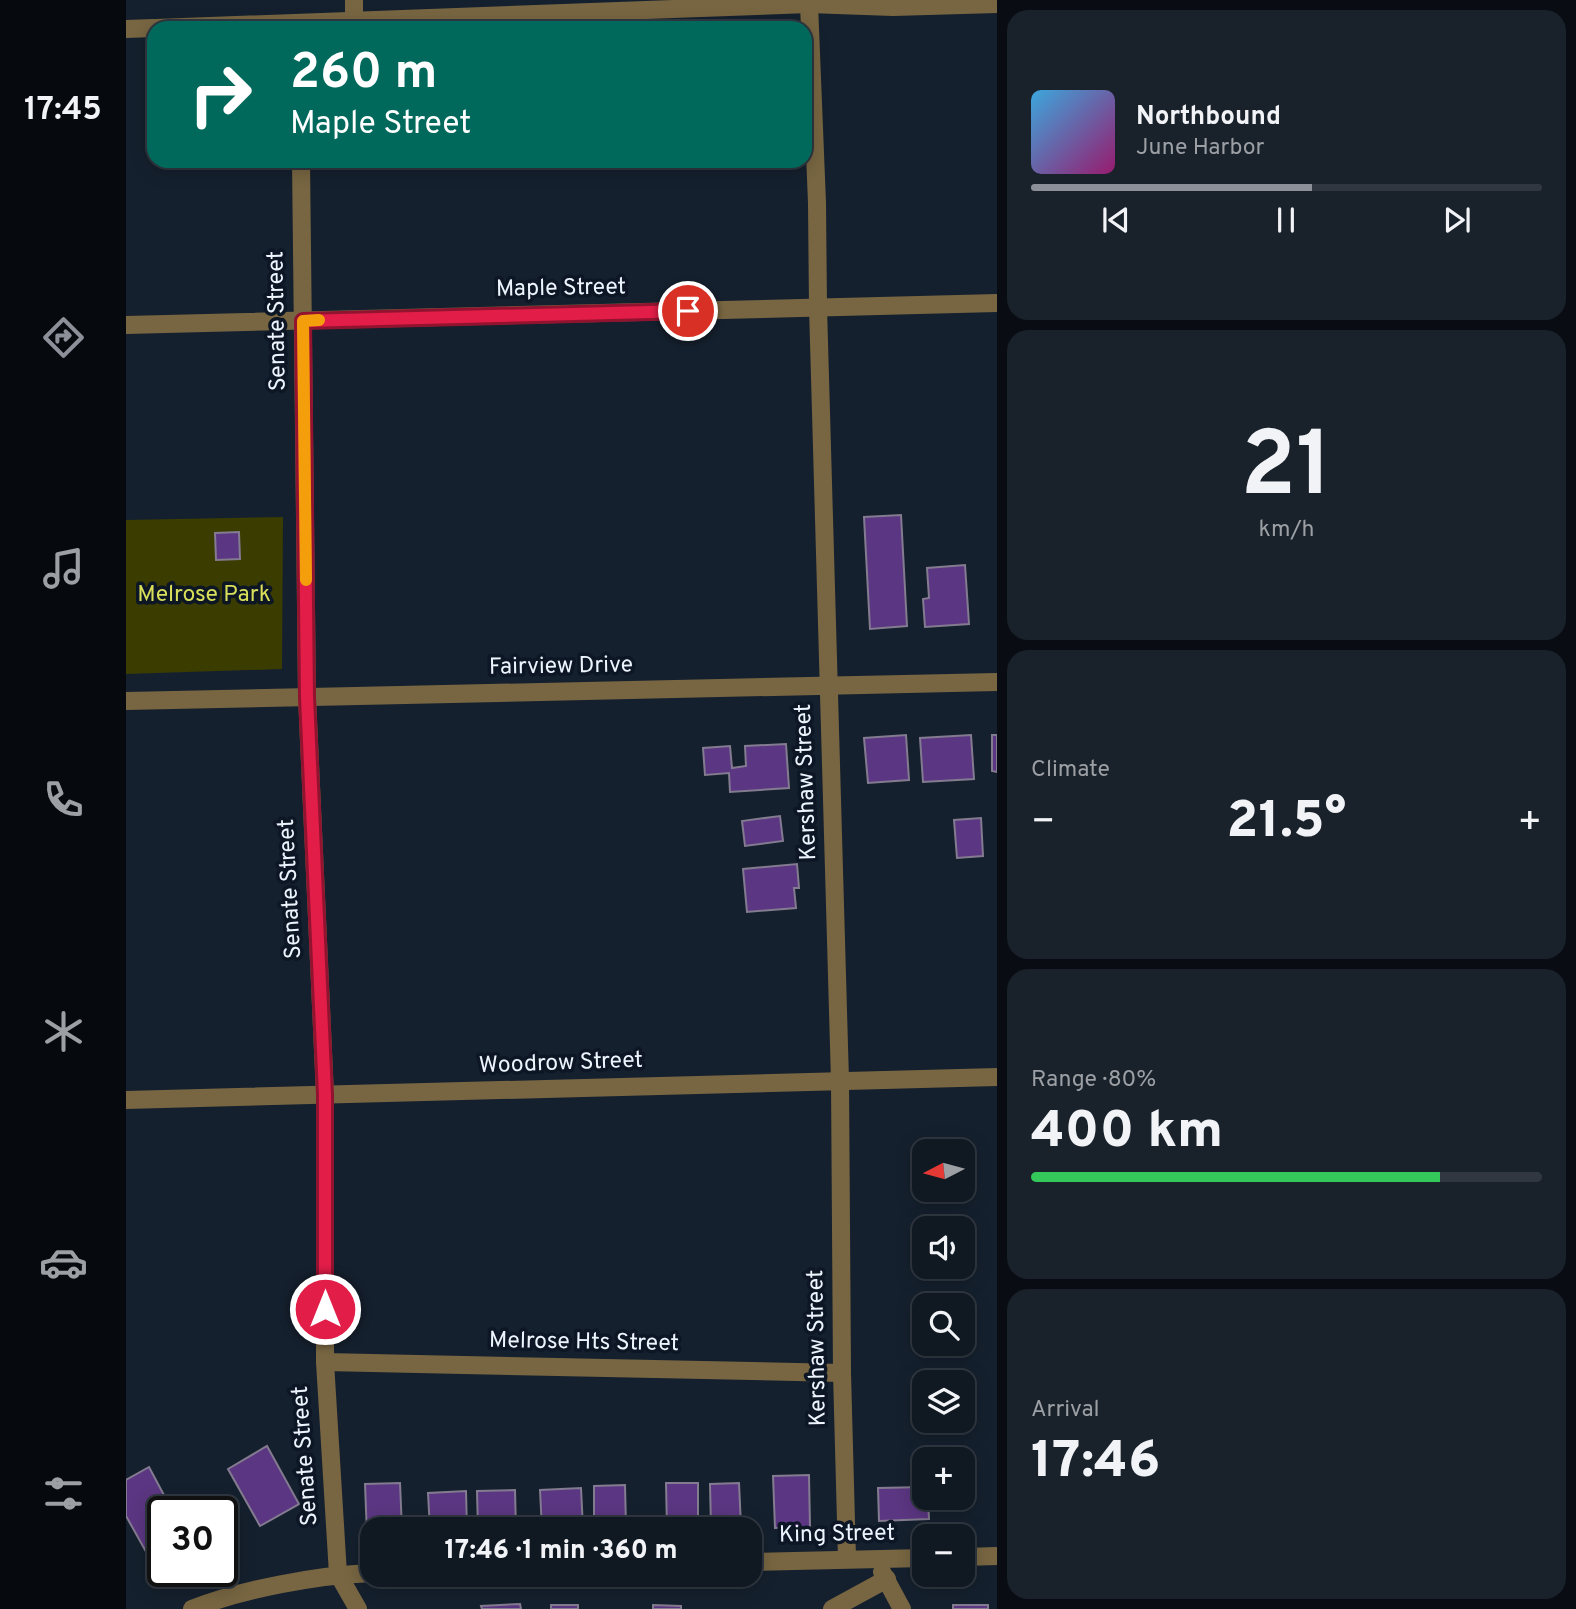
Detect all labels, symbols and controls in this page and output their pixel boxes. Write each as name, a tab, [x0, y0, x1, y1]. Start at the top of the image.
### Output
text: 260 m	[290, 44, 437, 106]
icon: right	[175, 49, 266, 140]
text: 17:45	[24, 91, 102, 131]
text: Northbound	[1136, 101, 1281, 134]
text: Maple Street	[290, 105, 471, 145]
text: June Harbor	[1136, 134, 1264, 163]
icon: previous	[1097, 201, 1135, 239]
icon: pause	[1267, 201, 1305, 239]
icon: next	[1438, 201, 1476, 239]
street label: Senate Street	[262, 251, 294, 391]
street label: Maple Street	[496, 273, 626, 305]
pin	[658, 281, 718, 341]
icon: arrive	[669, 292, 707, 330]
icon: directions	[39, 313, 88, 362]
text: 21	[1240, 413, 1333, 528]
text: km/h	[1259, 516, 1314, 545]
icon: music	[39, 544, 88, 593]
park label: Melrose Park	[137, 581, 271, 610]
street label: Fairview Drive	[489, 651, 633, 683]
street label: Kershaw Street	[790, 703, 824, 861]
text: Climate	[1031, 756, 1110, 785]
icon: phone	[39, 775, 88, 824]
text: 21.5°	[1227, 790, 1346, 856]
text: −	[1031, 799, 1056, 848]
text: +	[1517, 799, 1542, 848]
street label: Senate Street	[273, 818, 309, 960]
icon: climate	[39, 1007, 88, 1056]
street label: Woodrow Street	[478, 1047, 644, 1081]
text: Range · 80%	[1031, 1066, 1156, 1095]
text: 400 km	[1031, 1100, 1223, 1166]
north arrow	[912, 1139, 975, 1202]
map controls	[912, 1139, 975, 1587]
button: sound	[912, 1216, 975, 1279]
icon: car	[39, 1238, 88, 1287]
street label: Kershaw Street	[802, 1269, 834, 1427]
position arrow	[288, 1272, 362, 1346]
button: search	[912, 1293, 975, 1356]
street label: Melrose Hts Street	[489, 1327, 679, 1359]
button: layers	[912, 1370, 975, 1433]
street label: Senate Street	[287, 1385, 325, 1527]
text: Arrival	[1031, 1396, 1100, 1425]
text: 17:46	[1031, 1430, 1160, 1496]
button: +	[912, 1447, 975, 1510]
icon: filters	[39, 1469, 88, 1518]
speed limit sign: 30	[147, 1496, 238, 1587]
street label: King Street	[779, 1519, 895, 1551]
button: −	[912, 1524, 975, 1587]
text: 17:46 · 1 min · 360 m	[444, 1535, 678, 1568]

